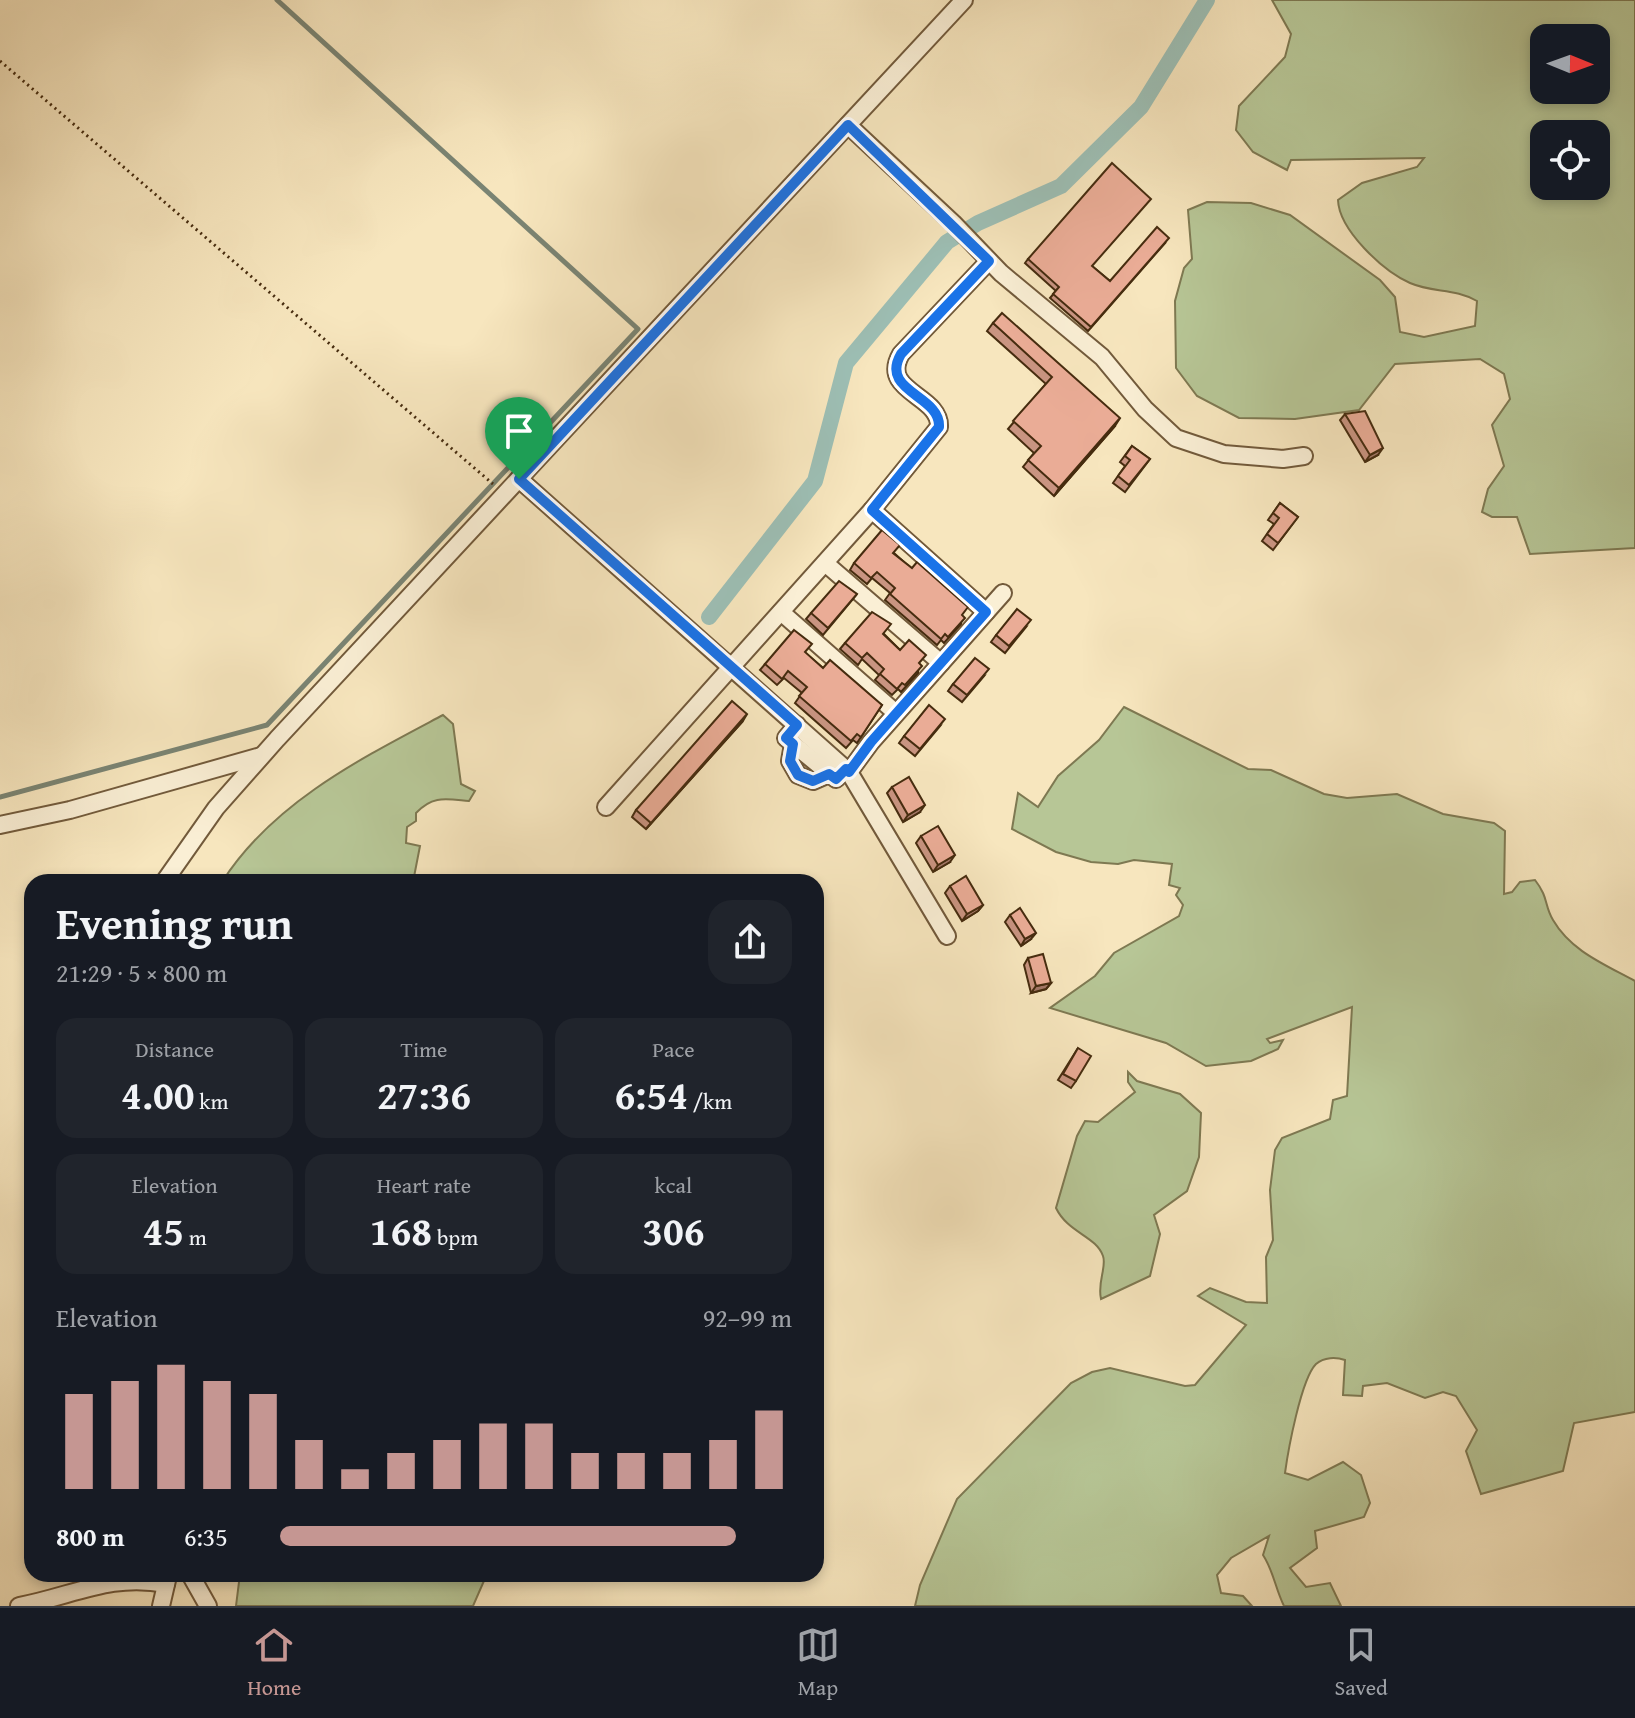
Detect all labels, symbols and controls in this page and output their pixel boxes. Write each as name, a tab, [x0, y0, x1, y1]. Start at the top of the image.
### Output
north arrow	[1530, 24, 1610, 104]
map controls	[1530, 24, 1610, 200]
button: locate	[1530, 120, 1610, 200]
pin	[485, 397, 553, 479]
icon: arrive	[497, 409, 541, 453]
text: Evening run	[56, 891, 293, 955]
button: share	[708, 900, 792, 984]
text: 21:29 · 5 × 800 m	[56, 953, 227, 992]
text: Distance	[135, 1033, 214, 1065]
text: Time	[401, 1033, 447, 1065]
text: Pace	[652, 1033, 694, 1065]
text: 4.00	[121, 1065, 194, 1124]
text: 27:36	[377, 1065, 471, 1124]
text: 6:54	[614, 1065, 688, 1124]
text: km	[194, 1085, 228, 1117]
text: /km	[688, 1085, 732, 1117]
text: Elevation	[132, 1169, 218, 1201]
text: Heart rate	[377, 1169, 471, 1201]
text: kcal	[655, 1169, 692, 1201]
text: 45	[143, 1201, 184, 1260]
text: 168	[370, 1201, 432, 1260]
text: 306	[642, 1201, 704, 1260]
text: m	[184, 1221, 207, 1253]
text: bpm	[432, 1221, 478, 1253]
text: Elevation	[56, 1298, 158, 1337]
text: 92–99 m	[703, 1298, 792, 1337]
text: 800 m	[56, 1517, 124, 1556]
text: 6:35	[184, 1517, 228, 1556]
tab: Home	[247, 1623, 301, 1703]
tab: Map	[796, 1623, 840, 1703]
tab: Saved	[1334, 1623, 1388, 1703]

